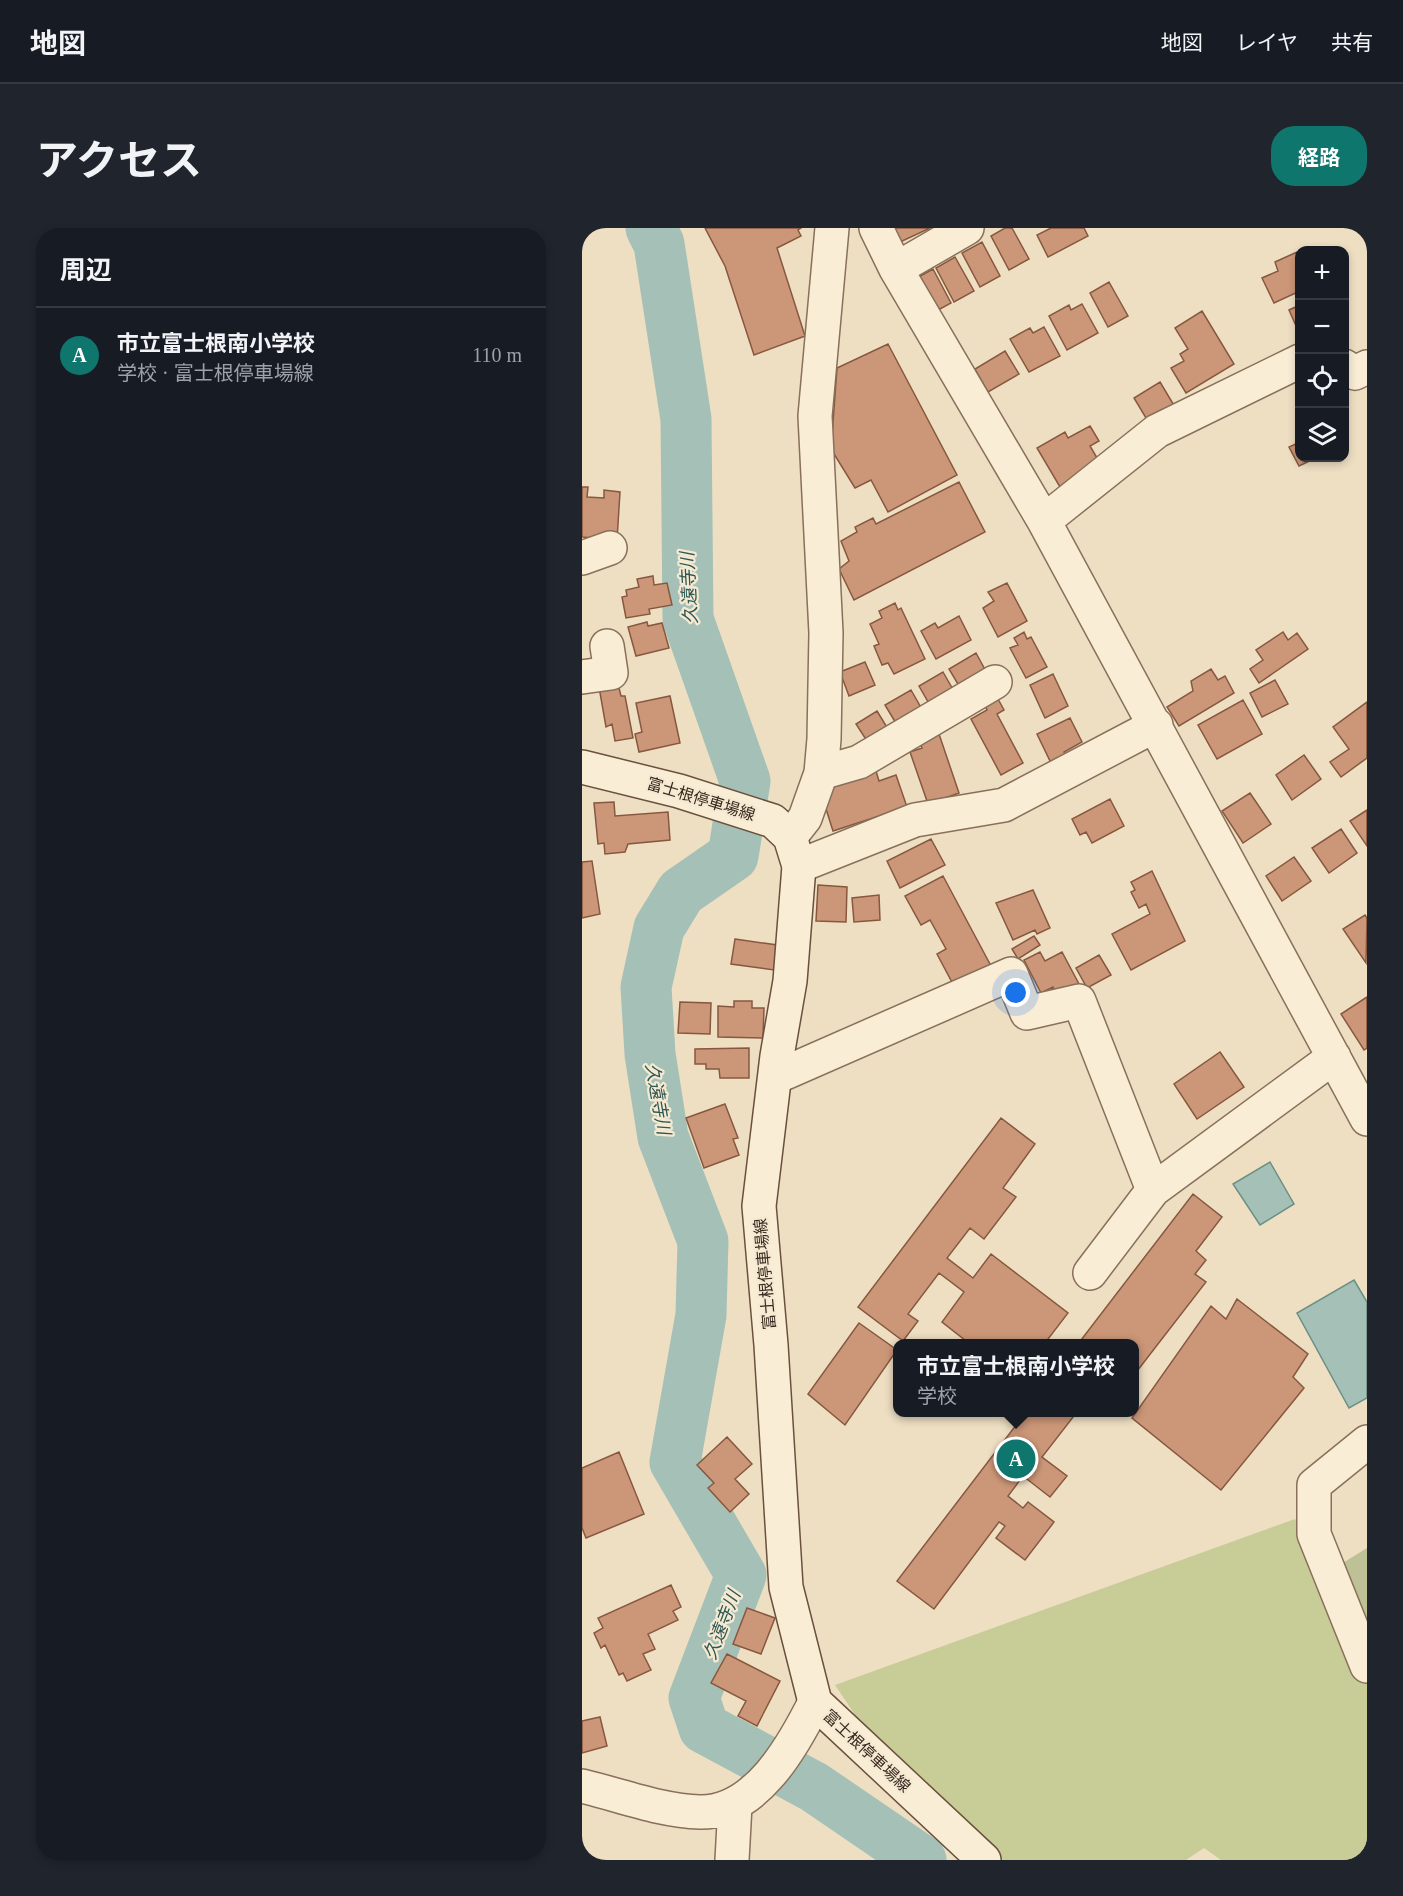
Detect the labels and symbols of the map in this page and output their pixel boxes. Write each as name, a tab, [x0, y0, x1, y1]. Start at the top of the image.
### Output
water label: 久遠寺川	[677, 550, 701, 624]
street label: 富士根停車場線	[645, 774, 757, 824]
your location	[1001, 978, 1030, 1007]
water label: 久遠寺川	[642, 1062, 674, 1138]
street label: 富士根停車場線	[752, 1217, 778, 1331]
pin: A	[996, 1436, 1036, 1482]
water label: 久遠寺川	[700, 1586, 745, 1662]
street label: 富士根停車場線	[820, 1707, 914, 1795]

